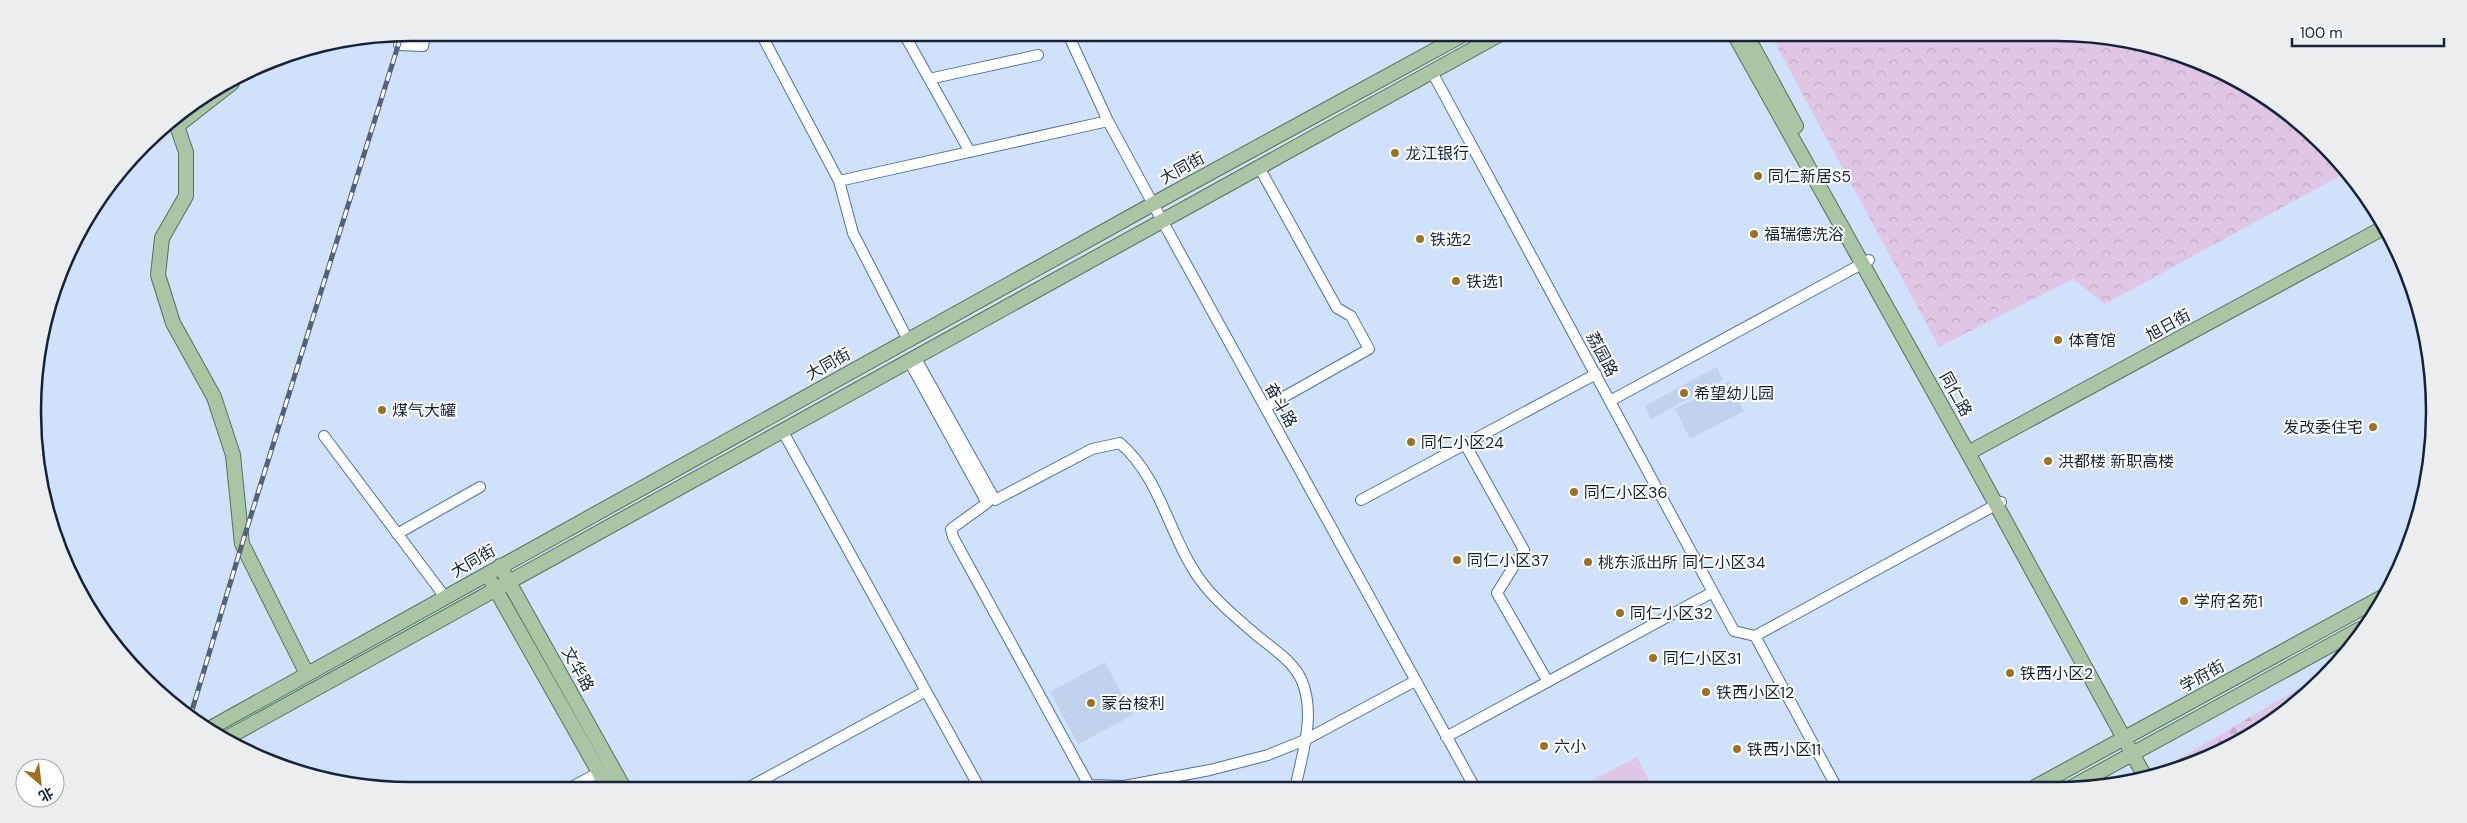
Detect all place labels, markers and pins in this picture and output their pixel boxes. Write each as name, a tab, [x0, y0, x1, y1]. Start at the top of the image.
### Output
place label: 龙江银行	[1405, 143, 1469, 164]
marker: 龙江银行	[1389, 147, 1401, 159]
place label: 同仁新居S5	[1768, 166, 1851, 187]
marker: 同仁新居S5	[1752, 170, 1764, 182]
place label: 福瑞德洗浴	[1764, 224, 1844, 245]
marker: 福瑞德洗浴	[1748, 228, 1760, 240]
place label: 铁选2	[1430, 229, 1471, 250]
marker: 铁选2	[1414, 233, 1426, 245]
place label: 铁选1	[1466, 271, 1503, 292]
marker: 铁选1	[1450, 275, 1462, 287]
place label: 体育馆	[2068, 330, 2116, 351]
marker: 体育馆	[2052, 334, 2064, 346]
place label: 希望幼儿园	[1694, 383, 1774, 404]
marker: 希望幼儿园	[1678, 387, 1690, 399]
place label: 煤气大罐	[392, 400, 456, 421]
marker: 煤气大罐	[376, 404, 388, 416]
place label: 发改委住宅	[2283, 417, 2363, 438]
marker: 发改委住宅	[2367, 421, 2379, 433]
place label: 同仁小区24	[1421, 432, 1504, 453]
marker: 同仁小区24	[1405, 436, 1417, 448]
place label: 洪都楼 新职高楼	[2058, 451, 2174, 472]
marker: 洪都楼 新职高楼	[2042, 455, 2054, 467]
place label: 同仁小区36	[1584, 482, 1668, 503]
marker: 同仁小区36	[1568, 486, 1580, 498]
place label: 同仁小区37	[1467, 550, 1549, 571]
place label: 桃东派出所 同仁小区34	[1598, 552, 1766, 573]
marker: 同仁小区37	[1451, 554, 1463, 566]
marker: 桃东派出所 同仁小区34	[1582, 556, 1594, 568]
place label: 学府名苑1	[2194, 591, 2263, 612]
marker: 学府名苑1	[2178, 595, 2190, 607]
place label: 同仁小区32	[1630, 603, 1713, 624]
marker: 同仁小区32	[1614, 607, 1626, 619]
place label: 同仁小区31	[1663, 648, 1741, 669]
marker: 同仁小区31	[1647, 652, 1659, 664]
place label: 铁西小区2	[2020, 663, 2093, 684]
marker: 铁西小区2	[2004, 667, 2016, 679]
place label: 铁西小区12	[1716, 682, 1794, 703]
marker: 铁西小区12	[1700, 686, 1712, 698]
place label: 蒙台梭利	[1101, 693, 1165, 714]
marker: 蒙台梭利	[1085, 697, 1097, 709]
place label: 六小	[1554, 736, 1586, 757]
place label: 铁西小区11	[1747, 739, 1821, 760]
marker: 六小	[1538, 740, 1550, 752]
marker: 铁西小区11	[1731, 743, 1743, 755]

